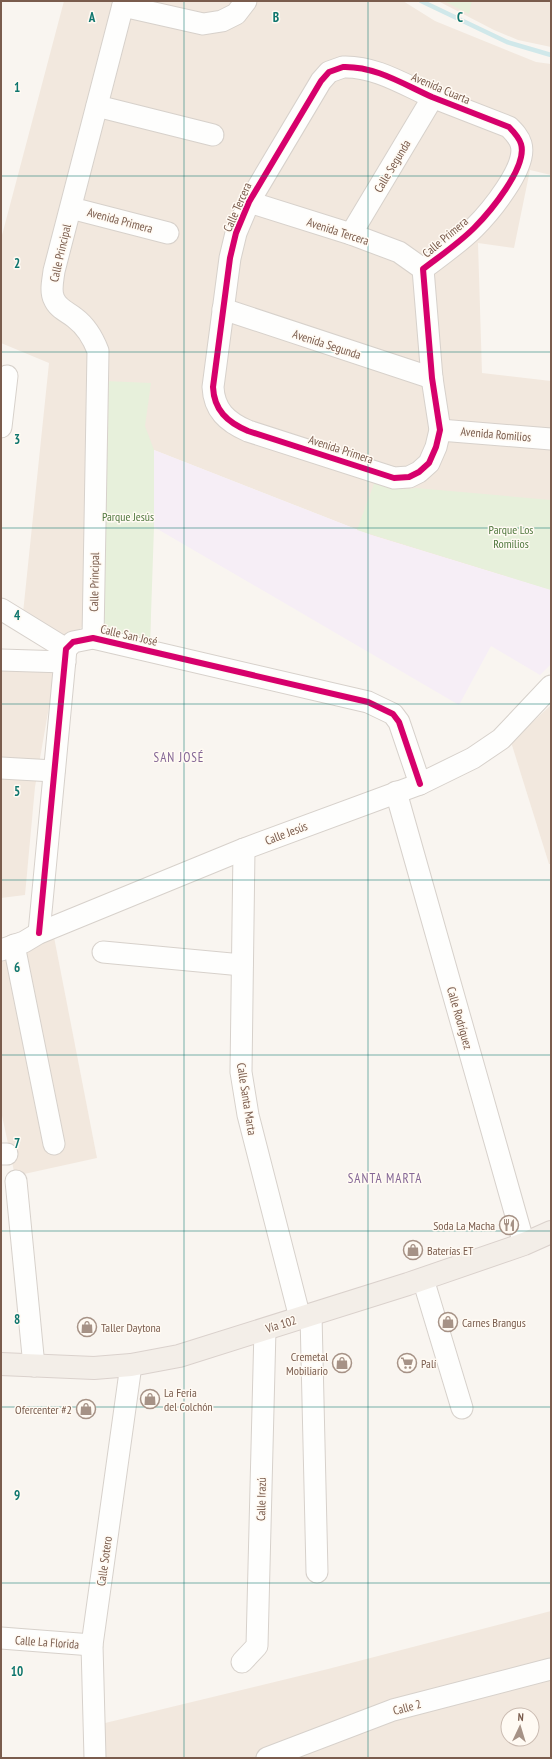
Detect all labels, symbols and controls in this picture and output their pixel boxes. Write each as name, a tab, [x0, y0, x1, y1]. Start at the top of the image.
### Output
text: A	[88, 9, 96, 26]
text: B	[273, 9, 279, 26]
text: C	[457, 9, 463, 26]
street label: Avenida Cuarta	[409, 69, 473, 107]
text: 1	[14, 79, 20, 96]
street label: Calle Segunda	[370, 137, 414, 195]
street label: Calle Tercera	[219, 180, 255, 234]
street label: Avenida Primera	[86, 204, 155, 236]
street label: Calle Primera	[419, 213, 471, 260]
street label: Avenida Tercera	[305, 214, 371, 248]
street label: Calle Principal	[46, 222, 74, 284]
text: 2	[14, 255, 20, 272]
street label: Avenida Segunda	[291, 326, 363, 362]
street label: Avenida Romilios	[460, 423, 532, 445]
text: 3	[14, 431, 20, 448]
street label: Avenida Primera	[307, 431, 375, 467]
park label: Parque Jesús	[102, 509, 154, 524]
park label: Parque Los Romilios	[489, 522, 533, 551]
street label: Calle Principal	[86, 552, 102, 612]
text: 4	[14, 607, 21, 624]
street label: Calle San José	[99, 621, 159, 649]
district label: SAN JOSÉ	[154, 749, 204, 766]
text: 5	[14, 783, 20, 800]
street label: Calle Jesús	[263, 818, 309, 848]
text: 6	[14, 959, 20, 976]
street label: Calle Rodríguez	[444, 985, 476, 1051]
street label: Calle Santa Marta	[234, 1062, 260, 1137]
text: 7	[14, 1135, 20, 1152]
district label: SANTA MARTA	[348, 1170, 422, 1187]
restaurant icon: Soda La Macha	[498, 1214, 520, 1236]
place label: Soda La Macha	[433, 1218, 495, 1233]
shop icon: Baterías ET	[402, 1239, 424, 1261]
place label: Baterías ET	[427, 1243, 474, 1258]
text: 8	[14, 1311, 20, 1328]
shop icon: Carnes Brangus	[437, 1311, 459, 1333]
street label: Vía 102	[263, 1312, 298, 1336]
place label: Carnes Brangus	[462, 1315, 526, 1330]
shop icon: Taller Daytona	[76, 1316, 98, 1338]
place label: Taller Daytona	[101, 1320, 161, 1335]
place label: Cremetal Mobiliario	[286, 1349, 328, 1378]
shop icon: Cremetal Mobiliario	[331, 1352, 353, 1374]
supermarket icon: Palí	[396, 1352, 418, 1374]
place label: Palí	[421, 1356, 437, 1371]
place label: La Feria del Colchón	[164, 1385, 213, 1414]
shop icon: La Feria del Colchón	[139, 1388, 161, 1410]
shop icon: Ofercenter #2	[75, 1398, 97, 1420]
place label: Ofercenter #2	[15, 1402, 72, 1417]
street label: Calle Irazú	[253, 1477, 269, 1521]
text: 9	[14, 1487, 20, 1504]
street label: Calle Sotero	[93, 1535, 115, 1587]
street label: Calle La Florida	[14, 1632, 80, 1652]
text: 10	[11, 1663, 23, 1680]
street label: Calle 2	[391, 1696, 423, 1718]
north arrow	[500, 1707, 540, 1747]
text: N	[517, 1710, 524, 1724]

